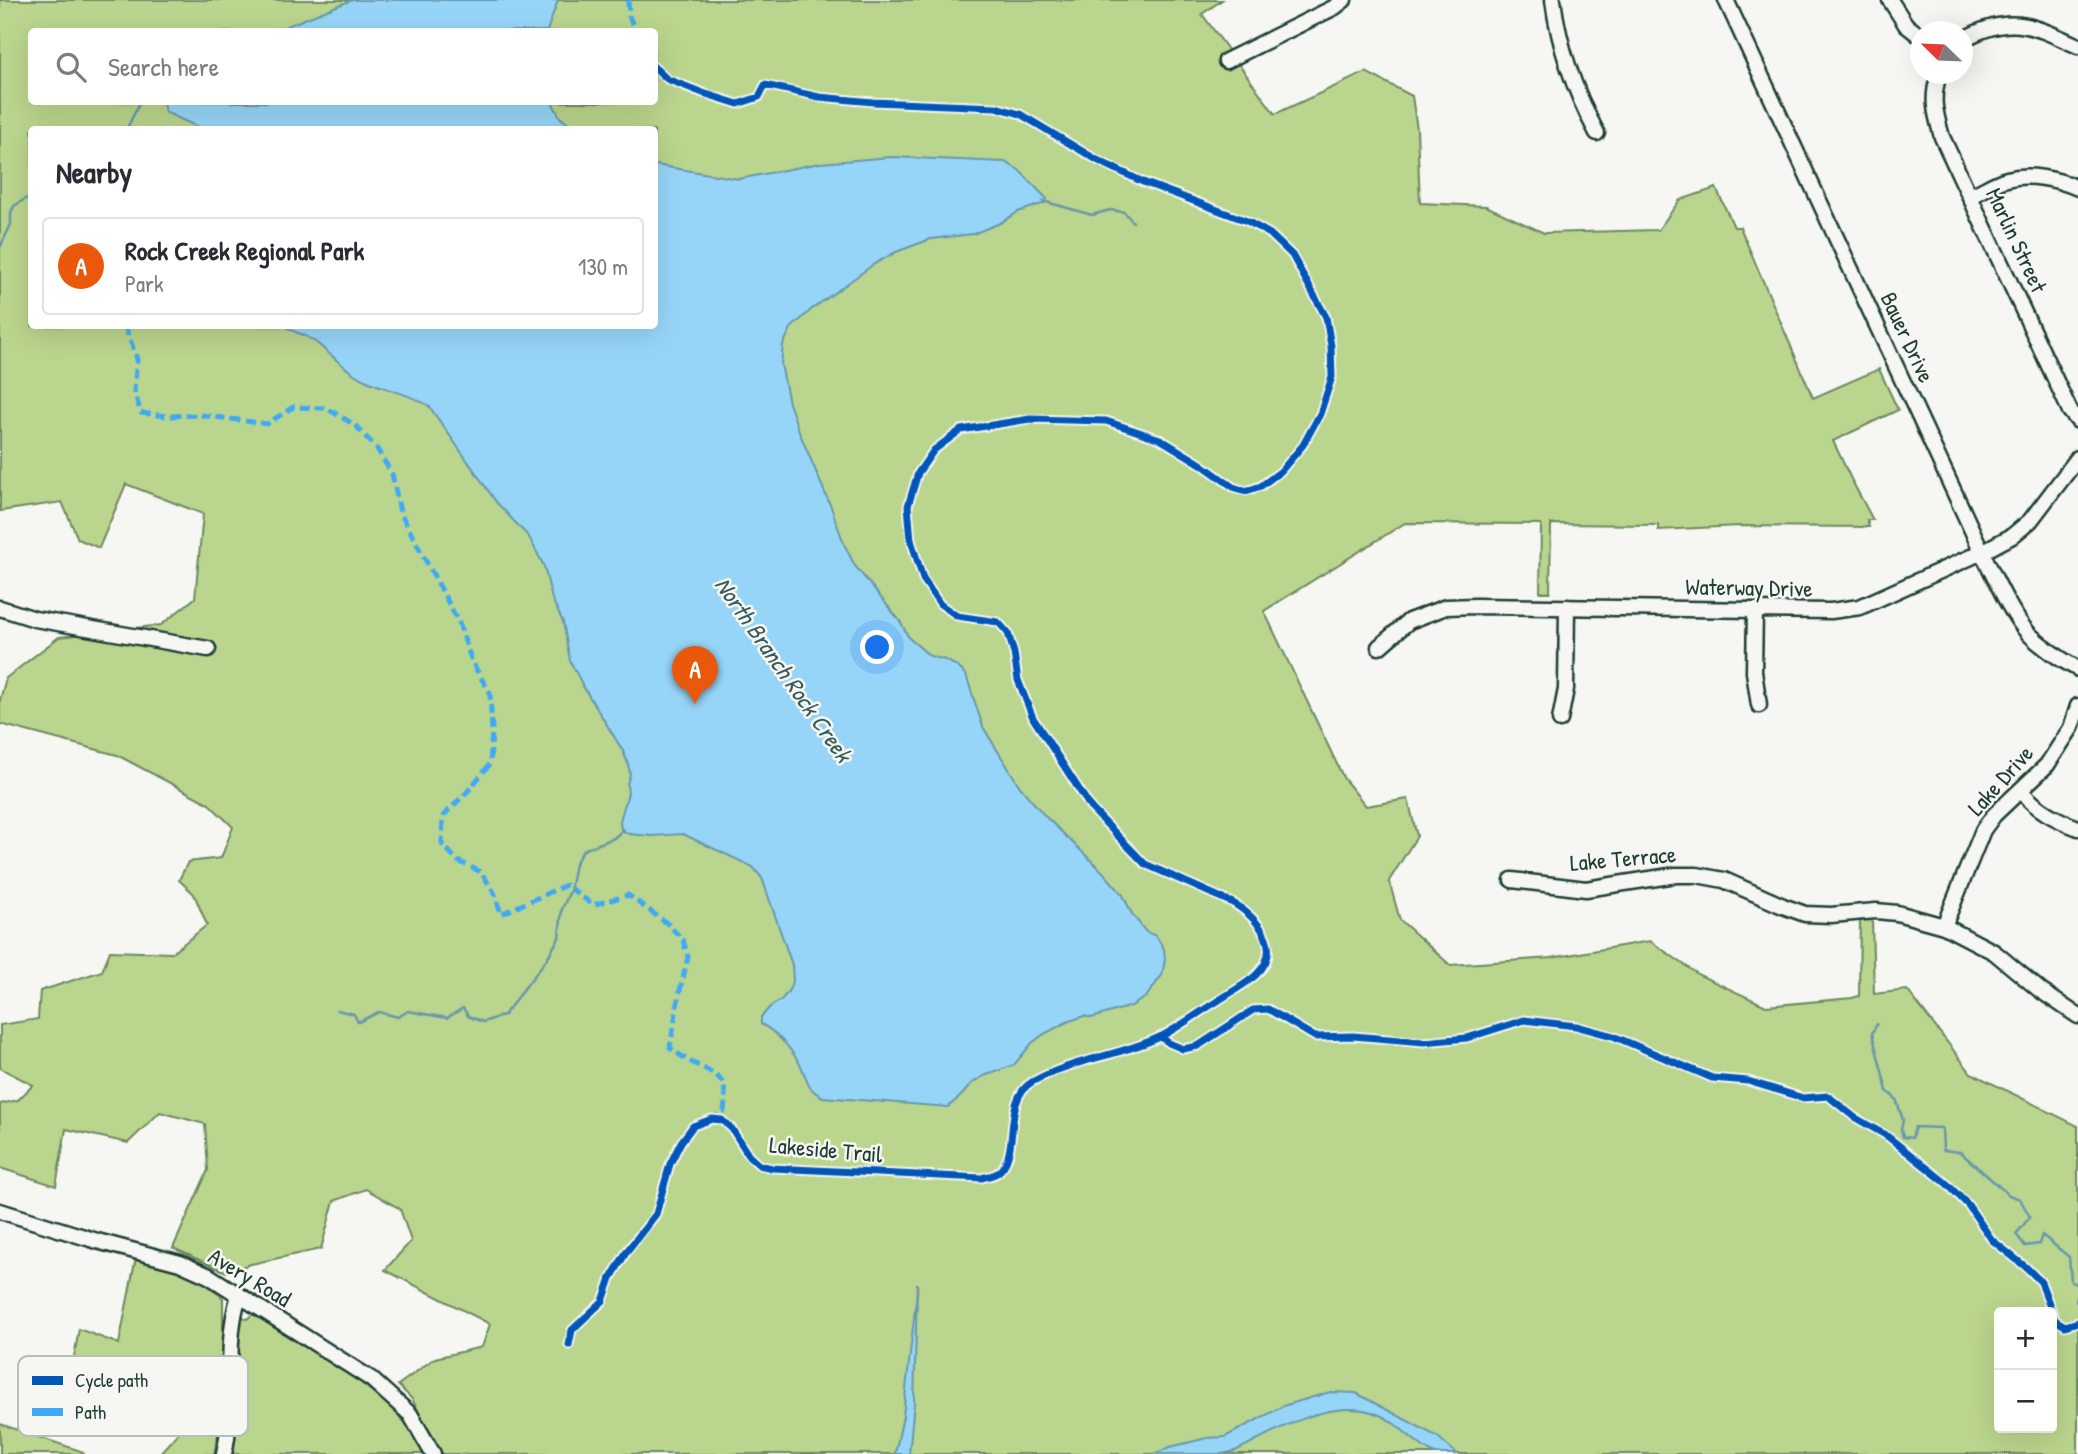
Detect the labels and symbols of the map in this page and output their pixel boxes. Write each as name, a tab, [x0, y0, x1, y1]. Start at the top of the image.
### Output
north arrow	[1910, 21, 1973, 84]
street label: Marlin Street	[1979, 183, 2055, 298]
street label: Bauer Drive	[1874, 287, 1942, 387]
water label: North Branch Rock Creek	[708, 570, 861, 770]
street label: Waterway Drive	[1685, 570, 1813, 604]
your location	[860, 630, 894, 664]
pin: A	[672, 646, 718, 704]
street label: Lake Drive	[1960, 738, 2040, 822]
street label: Lake Terrace	[1569, 838, 1677, 878]
street label: Lakeside Trail	[768, 1129, 885, 1169]
street label: Avery Road	[203, 1240, 297, 1314]
legend	[18, 1356, 248, 1436]
text: Cycle path	[75, 1367, 148, 1393]
text: Path	[75, 1399, 106, 1425]

